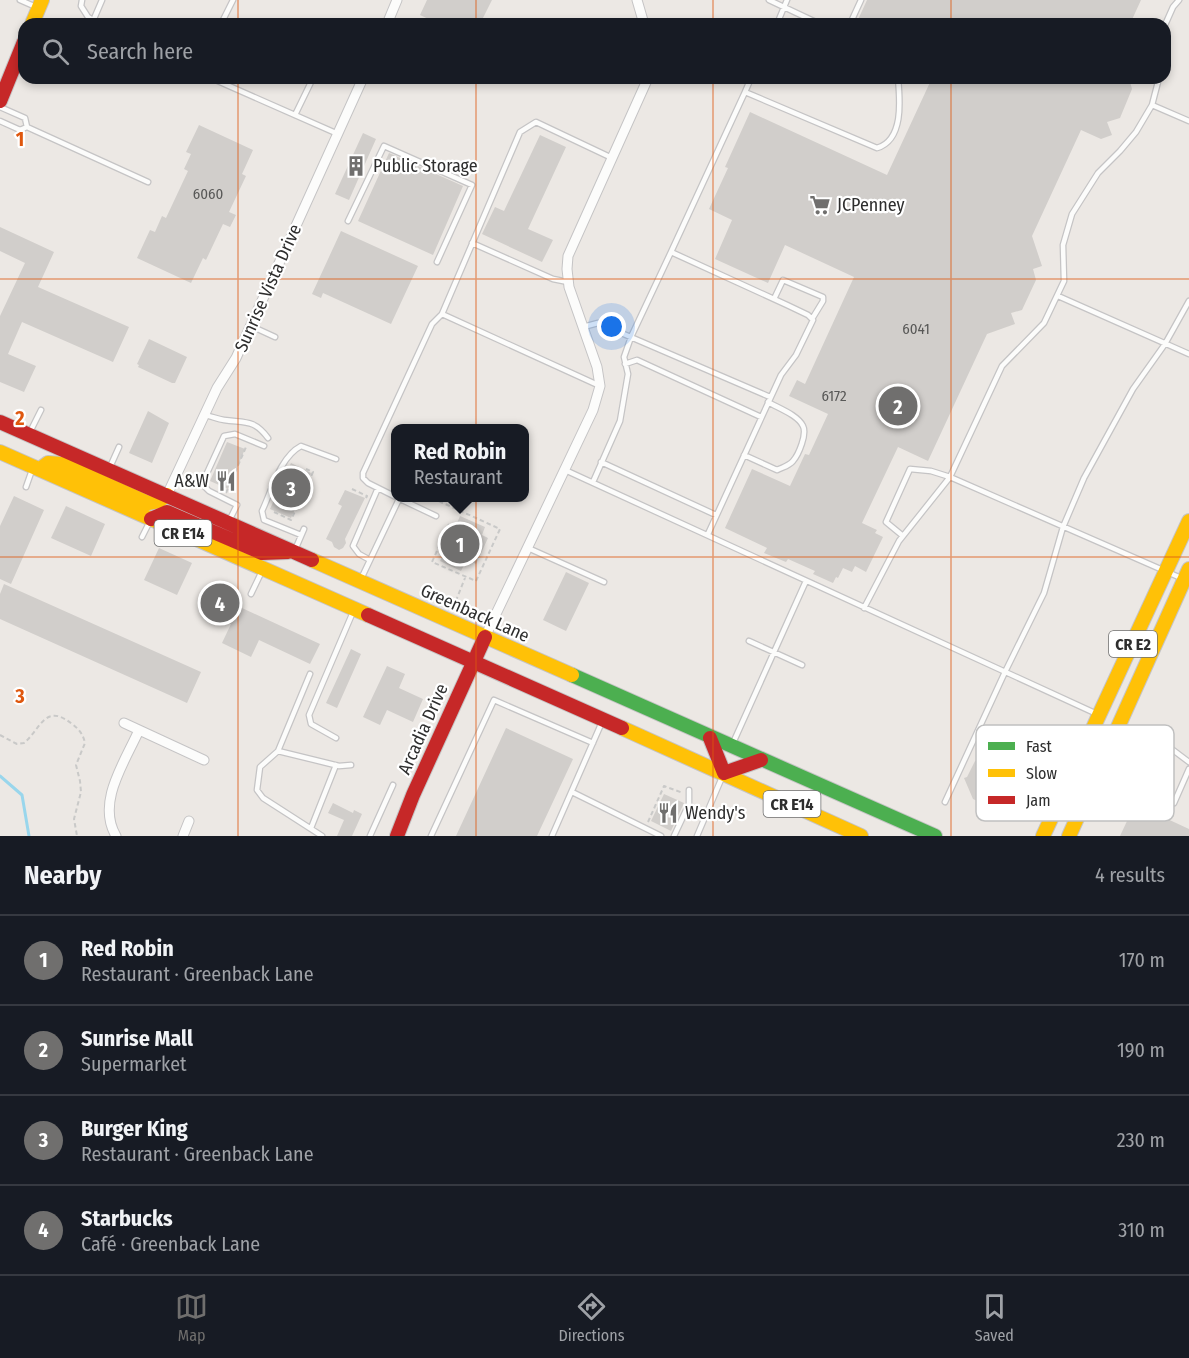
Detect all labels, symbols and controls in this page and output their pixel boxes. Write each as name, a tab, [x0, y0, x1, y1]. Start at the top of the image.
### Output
search box	[18, 18, 1171, 84]
icon: search	[39, 35, 72, 68]
text: Search here	[87, 38, 193, 65]
text: 1	[16, 127, 24, 151]
building icon: Public Storage	[344, 154, 368, 178]
place label: Public Storage	[373, 155, 478, 177]
house number: 6060	[193, 185, 223, 203]
supermarket icon: JCPenney	[808, 193, 832, 217]
place label: JCPenney	[837, 194, 905, 216]
street label: Sunrise Vista Drive	[230, 221, 306, 355]
your location	[597, 312, 626, 341]
house number: 6041	[902, 320, 930, 338]
pin: 2	[878, 384, 918, 428]
house number: 6172	[821, 387, 847, 405]
text: 2	[14, 406, 25, 430]
popup	[391, 424, 529, 502]
text: Red Robin	[414, 438, 506, 465]
text: Restaurant	[414, 465, 503, 489]
pin: 3	[272, 466, 310, 510]
restaurant icon: A&W	[214, 469, 238, 493]
place label: A&W	[174, 470, 210, 492]
road number: CR E14	[154, 520, 212, 546]
pin: 1	[440, 522, 480, 566]
street label: Greenback Lane	[417, 579, 533, 647]
pin: 4	[200, 580, 240, 626]
road number: CR E2	[1109, 631, 1157, 657]
street label: Arcadia Drive	[393, 680, 453, 778]
text: 3	[14, 684, 25, 708]
legend	[976, 725, 1174, 821]
text: Fast	[1026, 737, 1053, 756]
text: Slow	[1026, 764, 1057, 783]
road number: CR E14	[764, 791, 820, 817]
text: Jam	[1026, 791, 1051, 810]
restaurant icon: Wendy's	[656, 801, 680, 825]
place label: Wendy's	[685, 802, 746, 824]
text: Nearby	[24, 860, 101, 891]
text: 4 results	[1095, 863, 1165, 887]
text: Red Robin	[81, 935, 174, 962]
text: 1	[39, 948, 48, 972]
text: 170 m	[1119, 948, 1165, 972]
text: Restaurant · Greenback Lane	[81, 962, 314, 986]
text: Sunrise Mall	[81, 1025, 193, 1052]
text: 2	[39, 1038, 48, 1062]
text: 190 m	[1117, 1038, 1165, 1062]
text: Supermarket	[81, 1052, 187, 1076]
text: Burger King	[81, 1115, 188, 1142]
text: 3	[39, 1128, 48, 1152]
text: 230 m	[1117, 1128, 1165, 1152]
text: Restaurant · Greenback Lane	[81, 1142, 314, 1166]
text: Starbucks	[81, 1205, 173, 1232]
text: 4	[38, 1218, 49, 1242]
text: 310 m	[1118, 1218, 1165, 1242]
text: Café · Greenback Lane	[81, 1232, 260, 1256]
tab: Map	[175, 1290, 208, 1345]
tab: Directions	[558, 1290, 625, 1345]
tab: Saved	[975, 1290, 1014, 1345]

